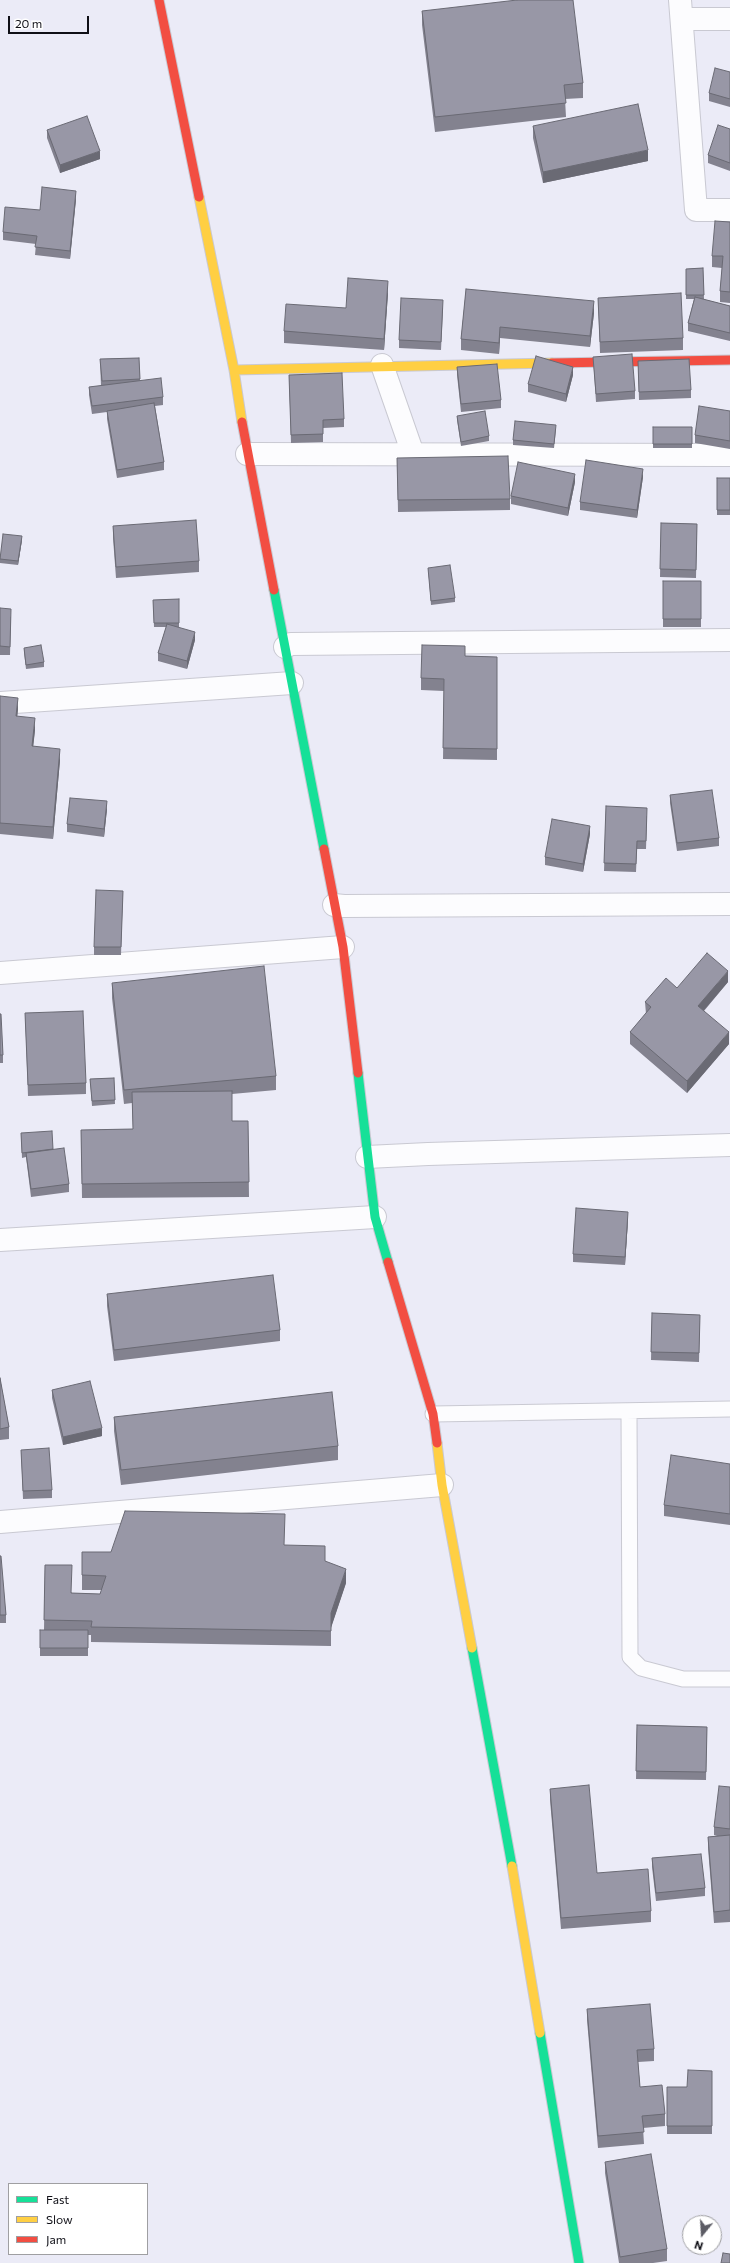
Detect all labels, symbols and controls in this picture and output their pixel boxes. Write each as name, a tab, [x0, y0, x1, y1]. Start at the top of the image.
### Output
scale bar	[10, 8, 91, 34]
text: 20 m	[15, 16, 42, 30]
legend	[8, 2183, 148, 2255]
text: Fast	[46, 2192, 69, 2206]
text: Slow	[46, 2212, 73, 2226]
north arrow	[682, 2215, 722, 2255]
text: Jam	[46, 2232, 66, 2246]
text: N	[693, 2238, 704, 2253]

